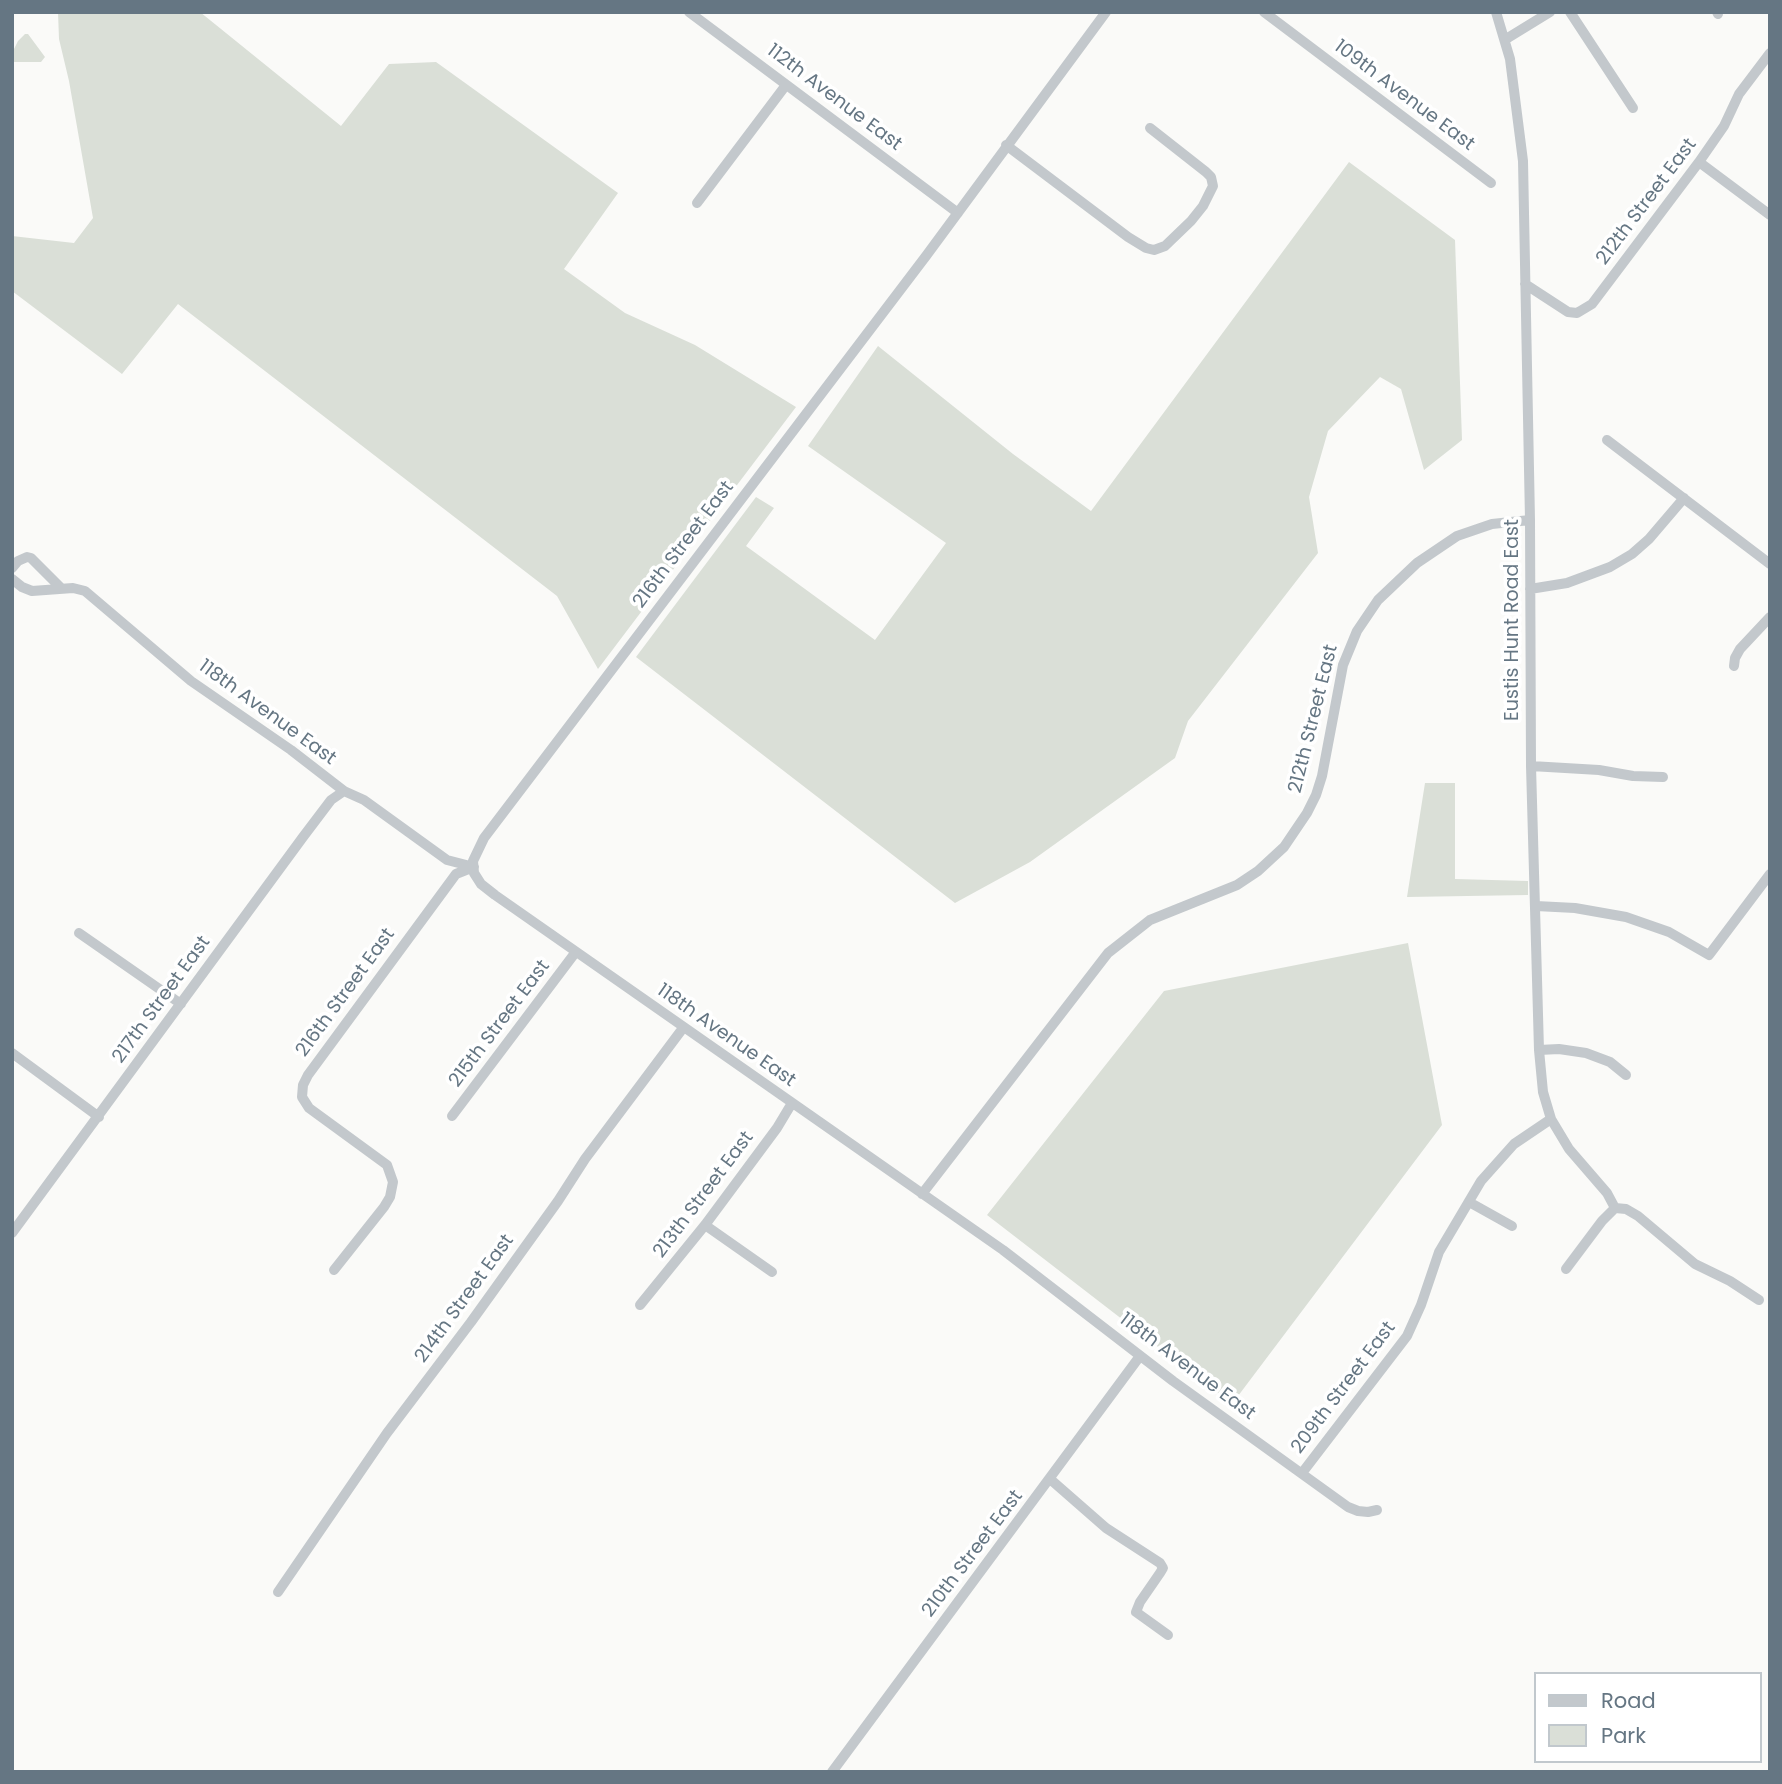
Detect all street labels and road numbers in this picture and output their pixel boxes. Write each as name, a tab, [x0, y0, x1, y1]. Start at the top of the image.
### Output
street label: 109th Avenue East	[1329, 36, 1479, 156]
street label: 112th Avenue East	[762, 40, 906, 156]
street label: 212th Street East	[1592, 134, 1702, 270]
street label: 216th Street East	[629, 477, 739, 613]
street label: Eustis Hunt Road East	[1502, 519, 1524, 721]
street label: 212th Street East	[1285, 642, 1343, 796]
street label: 118th Avenue East	[194, 656, 340, 770]
street label: 216th Street East	[292, 924, 400, 1062]
street label: 217th Street East	[108, 932, 216, 1068]
street label: 215th Street East	[445, 956, 555, 1092]
street label: 118th Avenue East	[652, 980, 800, 1092]
street label: 213th Street East	[649, 1127, 759, 1263]
street label: 214th Street East	[411, 1230, 519, 1368]
street label: 118th Avenue East	[1115, 1309, 1259, 1425]
street label: 209th Street East	[1287, 1318, 1401, 1458]
street label: 210th Street East	[918, 1486, 1028, 1622]

